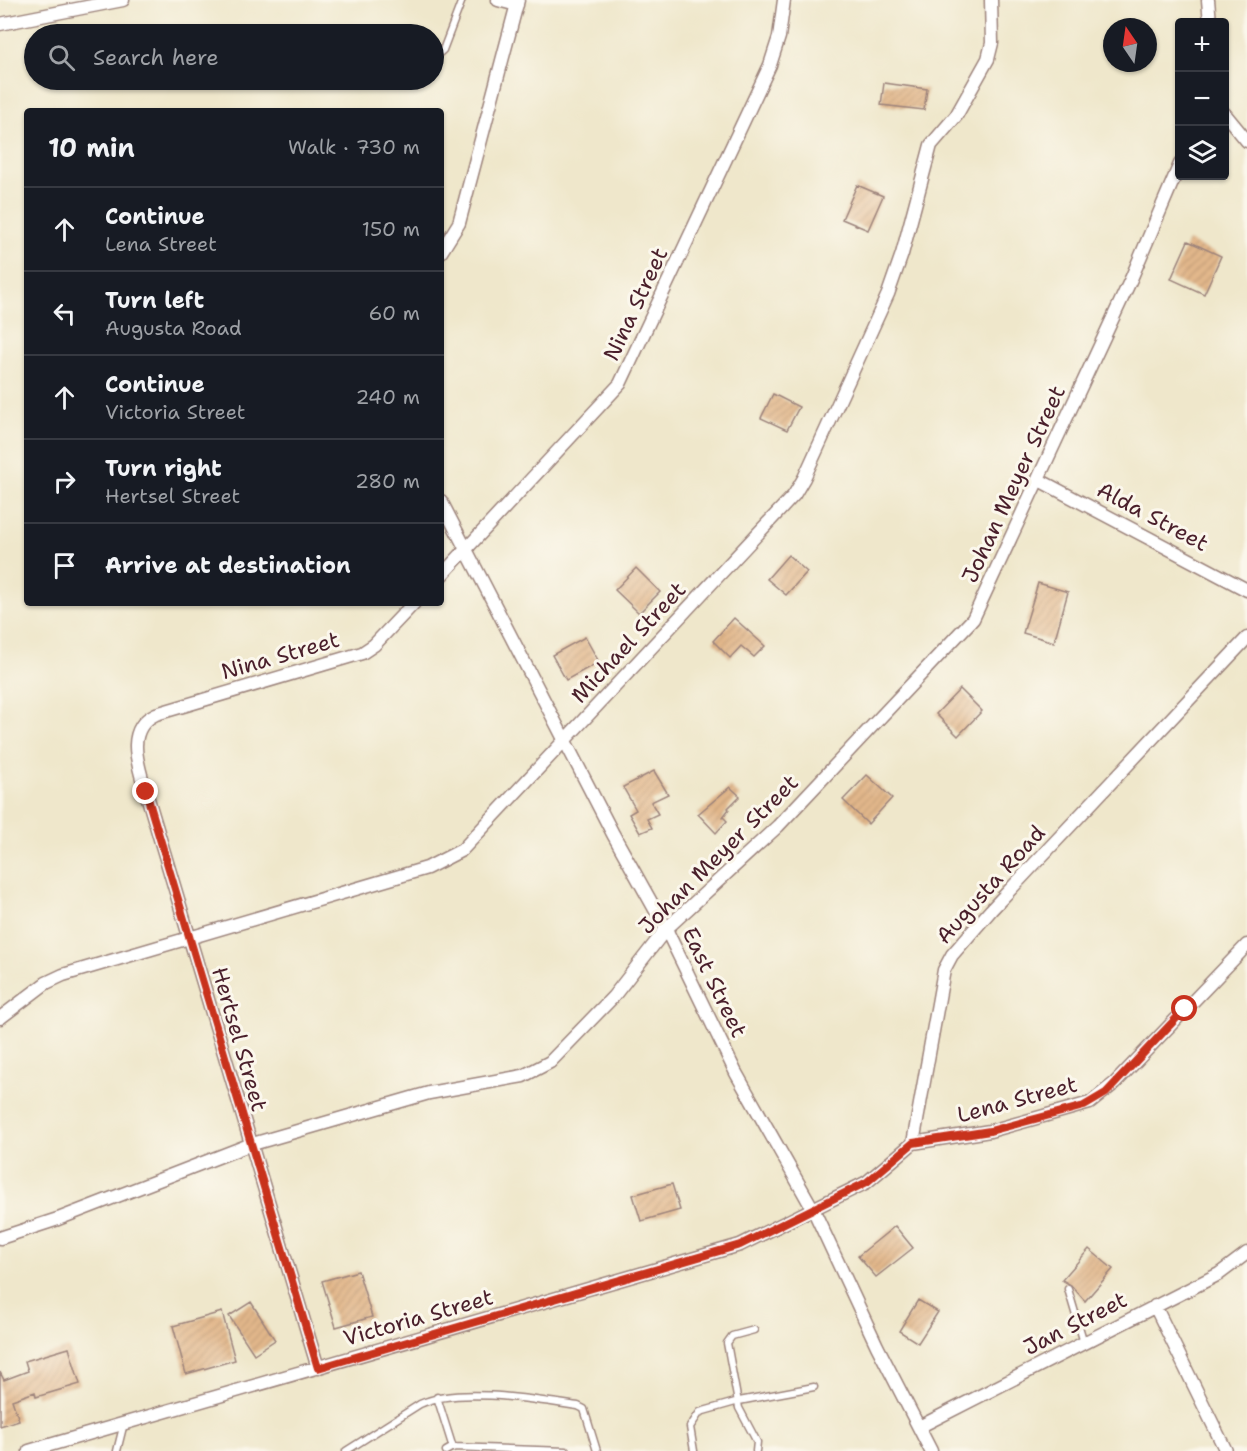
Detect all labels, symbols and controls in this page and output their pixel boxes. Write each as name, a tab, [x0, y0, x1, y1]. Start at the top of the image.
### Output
north arrow	[1103, 18, 1157, 72]
map controls	[1175, 18, 1229, 180]
button: +	[1175, 18, 1229, 72]
search box	[24, 24, 444, 90]
icon: search	[45, 41, 78, 74]
text: Search here	[93, 43, 219, 72]
button: −	[1175, 72, 1229, 126]
button: layers	[1175, 126, 1229, 180]
text: 10 min	[48, 130, 135, 165]
text: Walk · 730 m	[288, 134, 420, 160]
text: Continue	[105, 202, 205, 231]
icon: ahead	[48, 213, 81, 246]
text: 150 m	[362, 216, 420, 242]
text: Lena Street	[105, 231, 217, 257]
street label: Nina Street	[597, 243, 674, 366]
text: Turn left	[105, 286, 204, 315]
icon: left	[48, 297, 81, 330]
text: 60 m	[368, 300, 420, 326]
text: Augusta Road	[105, 315, 242, 341]
text: Continue	[105, 370, 205, 399]
icon: ahead	[48, 381, 81, 414]
street label: Johan Meyer Street	[955, 381, 1072, 588]
text: 240 m	[355, 384, 420, 410]
text: Victoria Street	[105, 399, 246, 425]
text: Turn right	[105, 454, 222, 483]
icon: right	[48, 465, 81, 498]
text: 280 m	[355, 468, 420, 494]
street label: Alda Street	[1092, 475, 1213, 558]
text: Hertsel Street	[105, 483, 240, 509]
icon: arrive	[48, 549, 81, 582]
text: Arrive at destination	[105, 551, 351, 580]
street label: Michael Street	[565, 575, 692, 709]
street label: Nina Street	[218, 625, 343, 686]
street label: Johan Meyer Street	[632, 768, 804, 940]
route end	[132, 778, 158, 804]
street label: Augusta Road	[929, 819, 1051, 950]
street label: East Street	[675, 922, 754, 1042]
street label: Hertsel Street	[205, 964, 274, 1115]
route start	[1171, 995, 1197, 1021]
street label: Lena Street	[954, 1070, 1080, 1129]
street label: Victoria Street	[340, 1282, 496, 1353]
street label: Jan Street	[1019, 1285, 1132, 1362]

